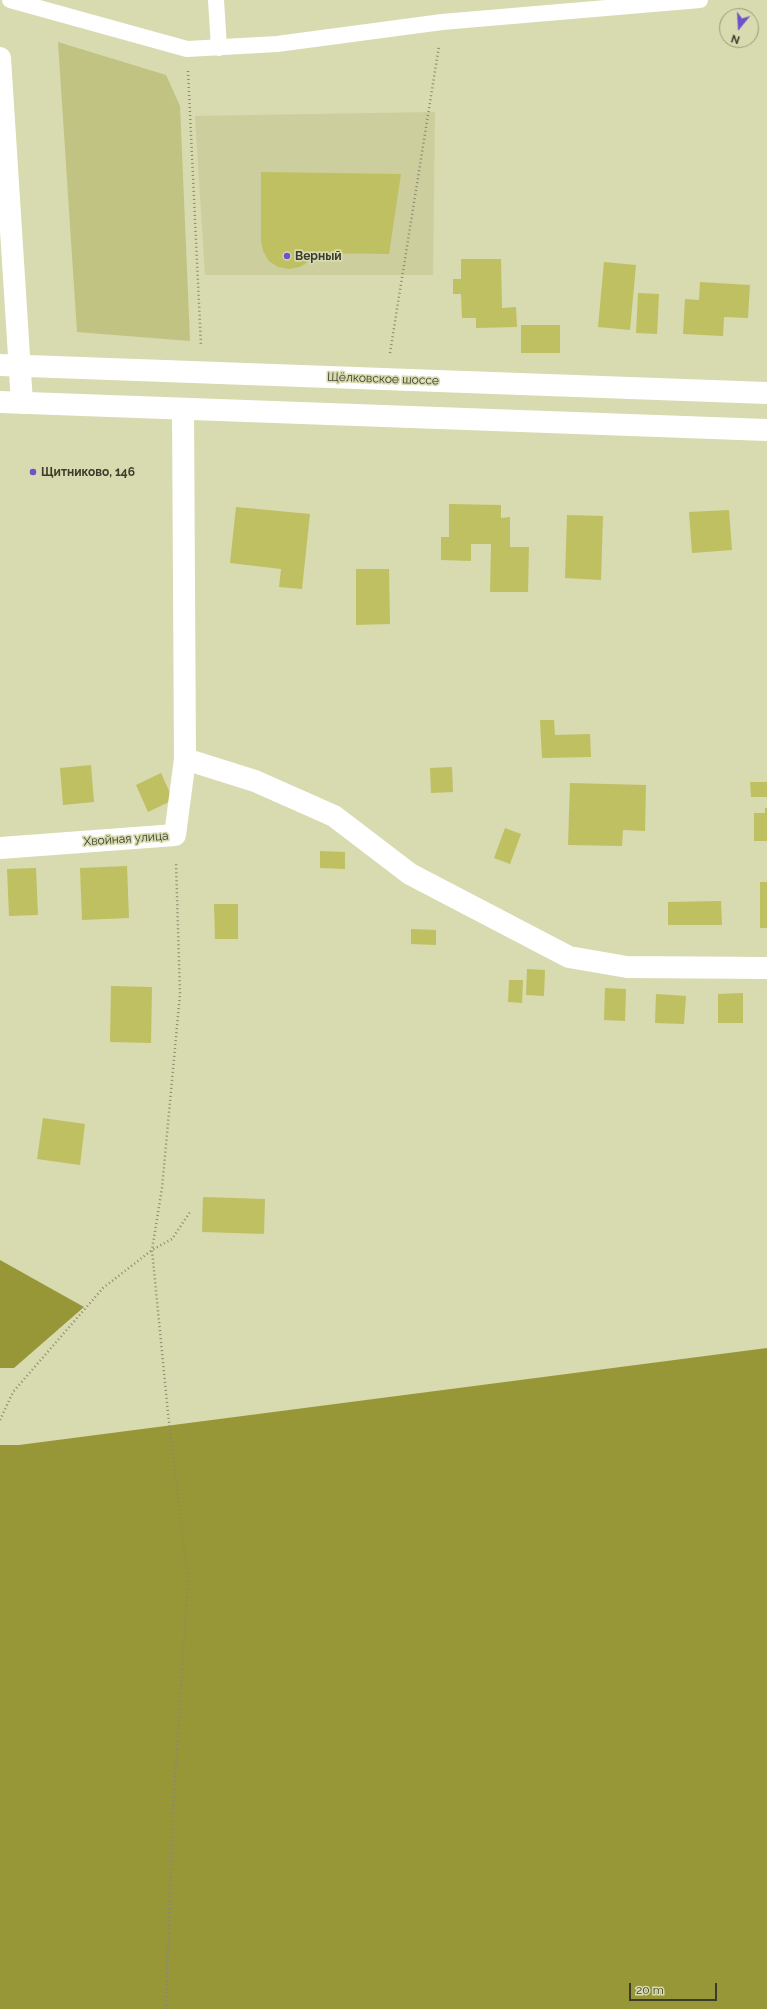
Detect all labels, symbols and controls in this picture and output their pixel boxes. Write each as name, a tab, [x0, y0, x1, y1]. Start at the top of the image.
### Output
north arrow	[719, 8, 759, 48]
text: N	[729, 31, 741, 46]
place label: Верный	[295, 249, 342, 263]
marker: Верный	[282, 251, 292, 261]
street label: Щёлковское шоссе	[327, 370, 439, 388]
place label: Щитниково, 146	[41, 465, 135, 479]
marker: Щитниково, 146	[28, 467, 38, 477]
street label: Хвойная улица	[83, 829, 169, 849]
scale bar	[631, 1975, 719, 2001]
text: 20 m	[636, 1983, 664, 1997]

